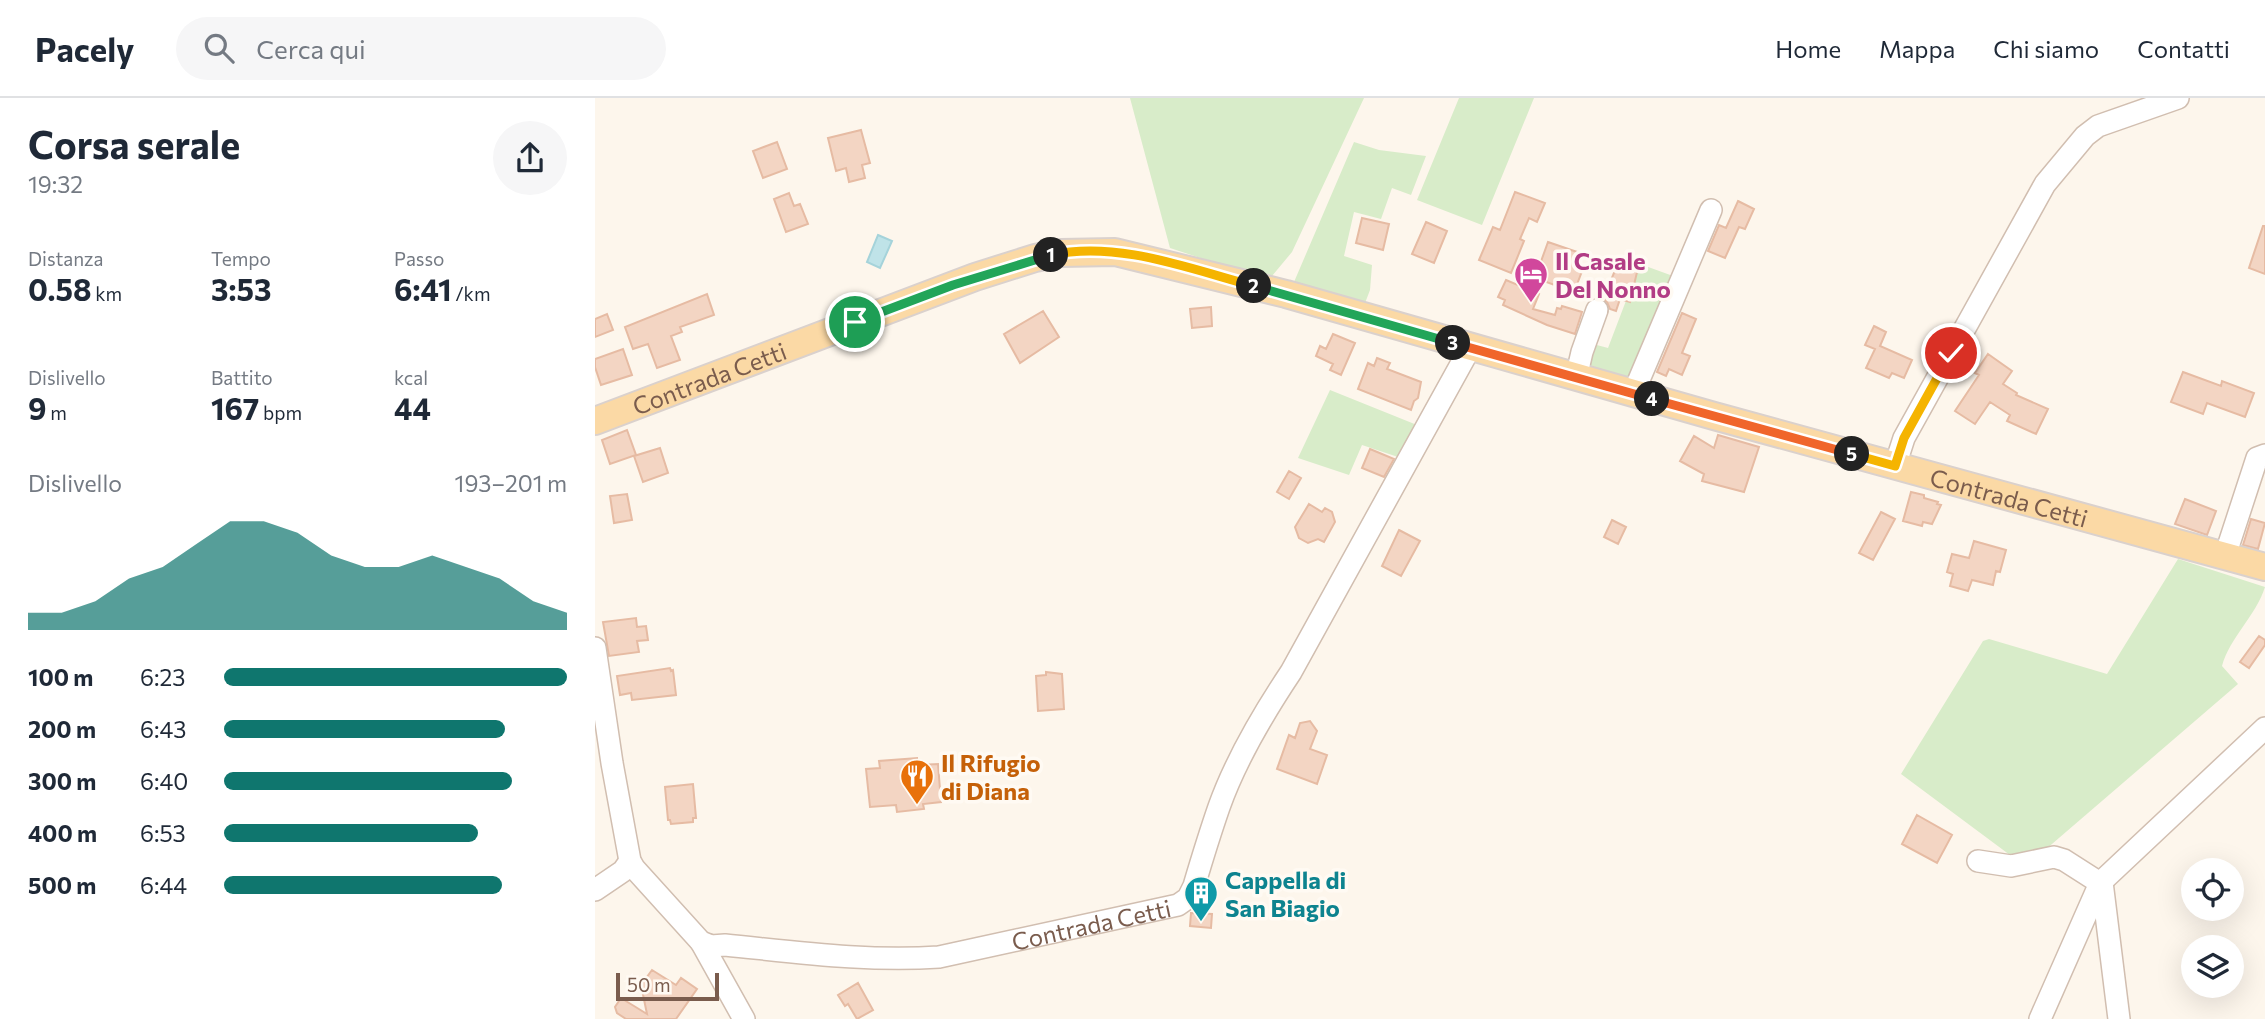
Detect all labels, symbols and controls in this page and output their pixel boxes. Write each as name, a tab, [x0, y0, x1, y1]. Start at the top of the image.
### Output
search box	[176, 17, 666, 80]
text: Pacely	[35, 28, 134, 69]
icon: search	[200, 29, 238, 67]
text: Cerca qui	[256, 33, 366, 64]
text: Home	[1775, 34, 1841, 63]
text: Mappa	[1879, 34, 1955, 63]
text: Chi siamo	[1993, 34, 2099, 63]
text: Contatti	[2137, 34, 2230, 63]
text: Corsa serale	[28, 120, 240, 167]
button: share	[493, 121, 567, 195]
text: 19:32	[28, 170, 83, 198]
pin: 1	[1033, 238, 1069, 272]
text: 1	[1046, 243, 1055, 266]
place label: Il Casale Del Nonno	[1555, 246, 1671, 303]
text: Distanza	[28, 247, 103, 270]
text: Tempo	[211, 247, 271, 270]
text: Passo	[394, 247, 444, 270]
hotel icon: Il Casale Del Nonno	[1512, 255, 1550, 304]
pin: 2	[1237, 268, 1271, 304]
text: 0.58	[28, 270, 92, 307]
text: 3:53	[211, 270, 271, 307]
text: 6:41	[394, 270, 452, 307]
text: 2	[1248, 274, 1259, 297]
text: km	[92, 282, 122, 305]
text: /km	[452, 282, 491, 305]
pin	[825, 292, 885, 352]
icon: arrive	[836, 303, 874, 341]
pin	[1921, 323, 1981, 383]
pin: 3	[1435, 326, 1471, 360]
text: 3	[1447, 331, 1458, 354]
icon: check	[1932, 334, 1970, 372]
street label: Contrada Cetti	[628, 335, 790, 420]
text: Dislivello	[28, 366, 106, 389]
text: Battito	[211, 366, 273, 389]
text: kcal	[394, 366, 428, 389]
pin: 4	[1635, 382, 1669, 416]
text: 4	[1646, 387, 1657, 410]
text: 9	[28, 389, 47, 426]
text: 167	[211, 389, 259, 426]
text: 44	[394, 389, 431, 426]
text: m	[47, 401, 67, 424]
text: bpm	[259, 401, 302, 424]
pin: 5	[1835, 436, 1869, 472]
text: 5	[1846, 442, 1857, 465]
street label: Contrada Cetti	[1927, 461, 2091, 532]
text: Dislivello	[28, 469, 122, 497]
text: 193–201 m	[455, 469, 567, 497]
text: 100 m	[28, 663, 93, 691]
text: 6:23	[140, 663, 185, 691]
text: 200 m	[28, 715, 96, 743]
text: 6:43	[140, 715, 186, 743]
place label: Il Rifugio di Diana	[941, 748, 1041, 805]
restaurant icon: Il Rifugio di Diana	[898, 757, 936, 806]
text: 300 m	[28, 767, 96, 795]
text: 6:40	[140, 767, 188, 795]
text: 400 m	[28, 819, 97, 847]
text: 6:53	[140, 819, 186, 847]
map controls	[2181, 858, 2244, 998]
button: locate	[2181, 858, 2244, 921]
place label: Cappella di San Biagio	[1225, 865, 1346, 922]
text: 500 m	[28, 871, 96, 899]
text: 6:44	[140, 871, 187, 899]
building icon: Cappella di San Biagio	[1182, 874, 1220, 923]
street label: Contrada Cetti	[1009, 892, 1174, 955]
button: layers	[2181, 935, 2244, 998]
scale bar	[616, 970, 719, 1002]
text: 50 m	[627, 973, 671, 996]

